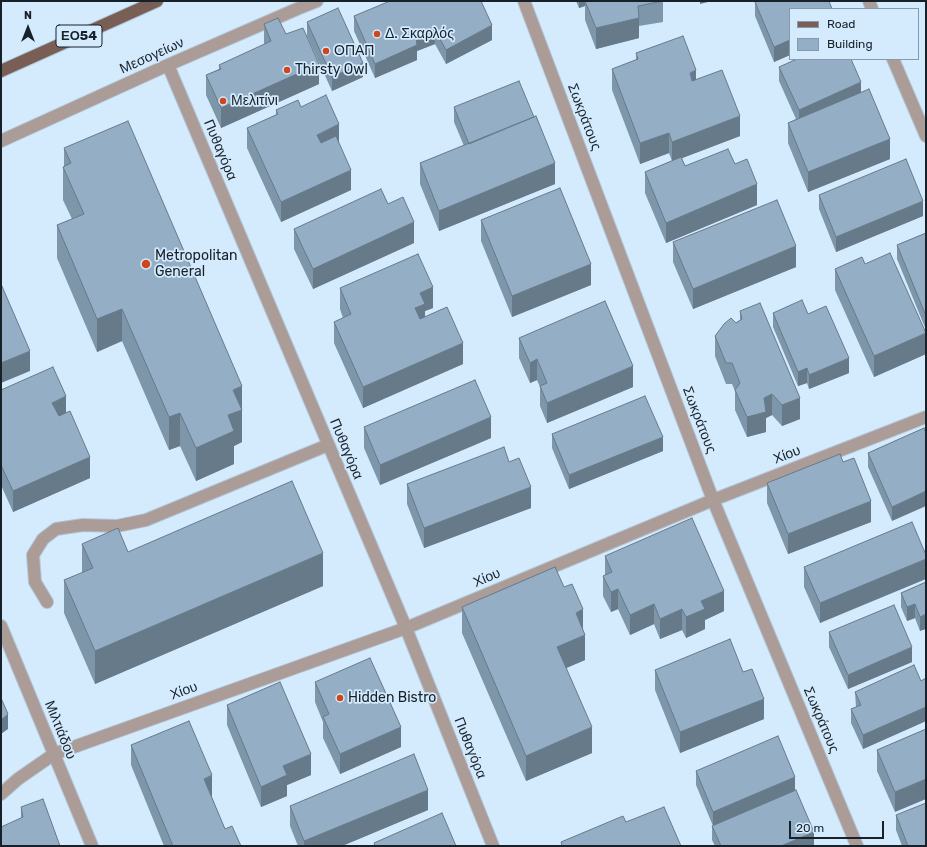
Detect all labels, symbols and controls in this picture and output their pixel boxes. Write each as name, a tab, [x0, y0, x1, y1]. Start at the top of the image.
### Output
north arrow	[8, 8, 48, 48]
legend	[789, 8, 919, 60]
text: N	[24, 9, 32, 22]
text: Road	[827, 17, 855, 31]
road number: ΕΟ54	[56, 25, 102, 47]
place label: Δ. Σκαρλός	[385, 26, 454, 42]
marker: Δ. Σκαρλός	[372, 29, 382, 39]
street label: Μεσογείων	[117, 34, 187, 78]
text: Building	[827, 37, 873, 51]
place label: ΟΠΑΠ	[334, 43, 374, 59]
marker: ΟΠΑΠ	[321, 46, 331, 56]
place label: Thirsty Owl	[295, 62, 368, 78]
marker: Thirsty Owl	[282, 65, 292, 75]
street label: Σωκράτους	[564, 81, 604, 153]
place label: Μελιτίνι	[231, 93, 278, 109]
marker: Μελιτίνι	[218, 96, 228, 106]
street label: Πυθαγόρα	[200, 117, 240, 183]
place label: Metropolitan General	[155, 248, 237, 280]
marker: Metropolitan General	[140, 258, 152, 270]
street label: Σωκράτους	[679, 384, 719, 456]
street label: Πυθαγόρα	[326, 416, 366, 482]
street label: Χίου	[771, 442, 803, 468]
street label: Χίου	[471, 565, 503, 591]
street label: Χίου	[168, 678, 200, 704]
street label: Σωκράτους	[800, 684, 842, 756]
place label: Hidden Bistro	[348, 690, 436, 706]
marker: Hidden Bistro	[335, 693, 345, 703]
street label: Μιλτιάδου	[41, 698, 79, 762]
street label: Πυθαγόρα	[450, 715, 490, 781]
scale bar	[791, 813, 886, 839]
text: 20 m	[796, 821, 824, 835]

